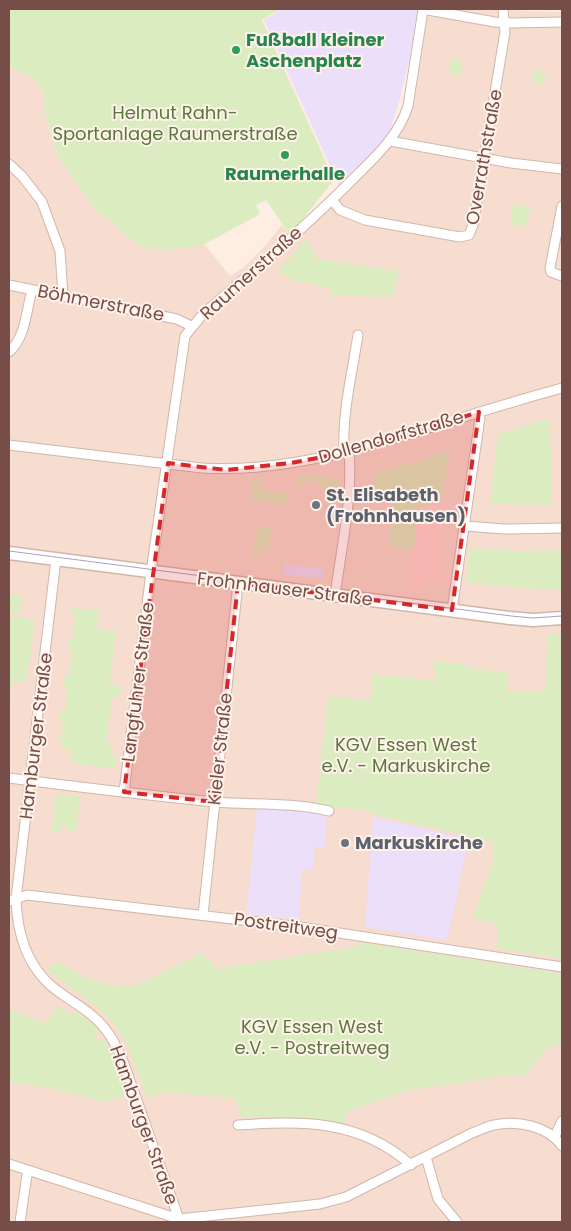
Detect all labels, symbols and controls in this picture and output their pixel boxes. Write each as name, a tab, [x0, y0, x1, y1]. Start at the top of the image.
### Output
place label: Fußball kleiner Aschenplatz	[246, 27, 385, 73]
marker: Fußball kleiner Aschenplatz	[230, 44, 242, 56]
street label: Overrathstraße	[459, 87, 508, 227]
park label: Helmut Rahn- Sportanlage Raumerstraße	[52, 100, 298, 146]
marker: Raumerhalle	[279, 149, 291, 161]
place label: Raumerhalle	[225, 161, 345, 186]
street label: Raumerstraße	[194, 220, 307, 325]
street label: Böhmerstraße	[36, 278, 167, 327]
street label: Dollendorfstraße	[315, 404, 467, 469]
place label: St. Elisabeth (Frohnhausen)	[326, 482, 466, 528]
marker: St. Elisabeth (Frohnhausen)	[310, 499, 322, 511]
street label: Frohnhauser Straße	[196, 565, 374, 612]
street label: Langfuhrer Straße	[115, 600, 160, 764]
street label: Hamburger Straße	[13, 651, 58, 821]
street label: Kieler Straße	[201, 691, 238, 806]
park label: KGV Essen West e.V. - Markuskirche	[321, 732, 491, 778]
place label: Markuskirche	[355, 830, 483, 855]
marker: Markuskirche	[339, 837, 351, 849]
street label: Postreitweg	[232, 906, 340, 945]
park label: KGV Essen West e.V. - Postreitweg	[234, 1014, 390, 1060]
street label: Hamburger Straße	[104, 1042, 185, 1208]

